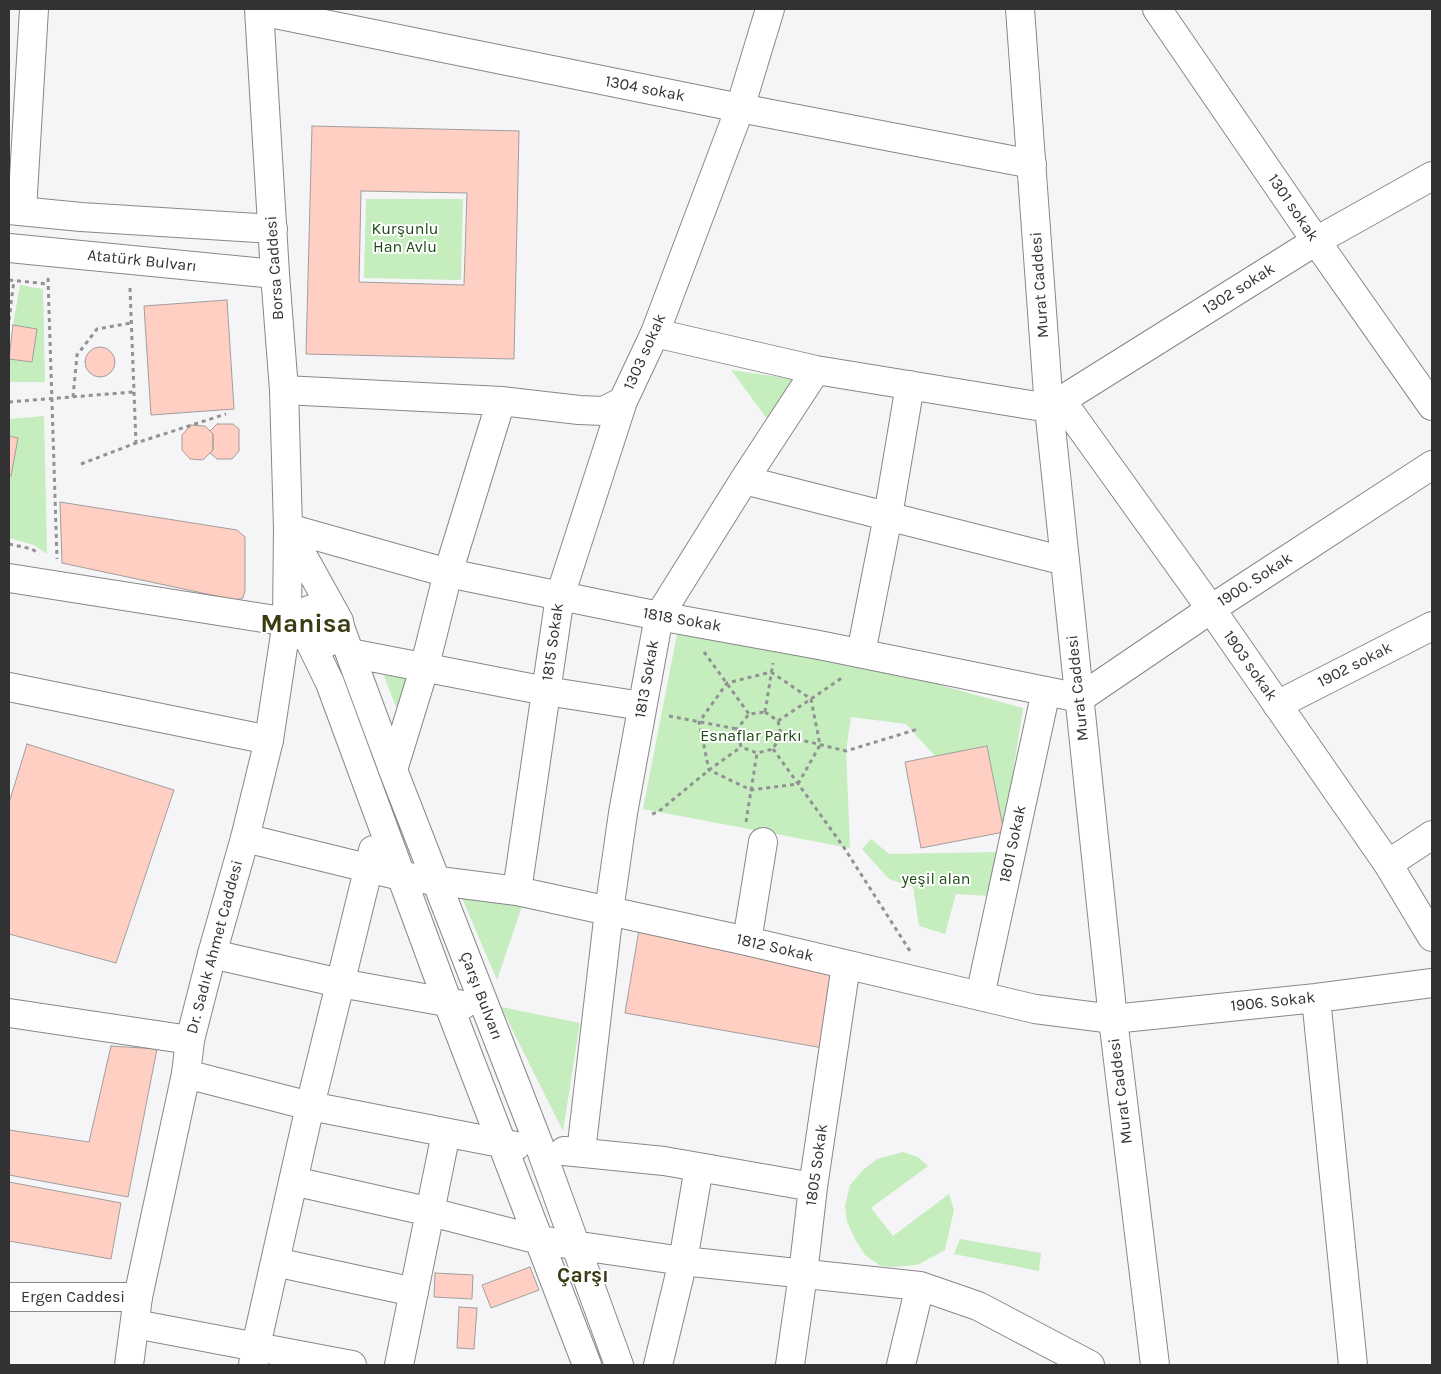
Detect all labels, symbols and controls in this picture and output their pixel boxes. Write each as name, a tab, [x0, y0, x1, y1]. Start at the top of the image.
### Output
street label: 1304 sokak	[603, 72, 687, 106]
street label: 1301 sokak	[1263, 171, 1323, 245]
street label: Borsa Caddesi	[262, 215, 288, 321]
park label: Kurşunlu Han Avlu	[371, 219, 439, 257]
street label: Murat Caddesi	[1027, 231, 1053, 339]
street label: Atatürk Bulvarı	[86, 246, 198, 276]
street label: 1302 sokak	[1199, 259, 1279, 319]
street label: 1303 sokak	[620, 311, 670, 393]
street label: 1900. Sokak	[1214, 549, 1296, 611]
street label: 1815 Sokak	[538, 602, 568, 682]
street label: 1818 Sokak	[641, 604, 723, 636]
district label: Manisa	[260, 609, 352, 641]
street label: 1903 sokak	[1219, 627, 1281, 705]
street label: Murat Caddesi	[1063, 634, 1093, 742]
street label: 1813 Sokak	[631, 638, 663, 720]
street label: 1902 sokak	[1314, 638, 1396, 692]
park label: Esnaflar Parkı	[700, 726, 802, 746]
street label: 1801 Sokak	[995, 803, 1031, 885]
street label: Dr. Sadık Ahmet Caddesi	[183, 858, 247, 1036]
park label: yeşil alan	[902, 869, 970, 889]
street label: 1812 Sokak	[734, 930, 816, 966]
street label: Çarşı Bulvarı	[455, 949, 507, 1043]
street label: 1906. Sokak	[1230, 988, 1316, 1016]
street label: Murat Caddesi	[1105, 1037, 1137, 1145]
street label: 1805 Sokak	[802, 1123, 832, 1207]
district label: Çarşı	[557, 1263, 609, 1289]
street label: Ergen Caddesi	[21, 1287, 125, 1307]

